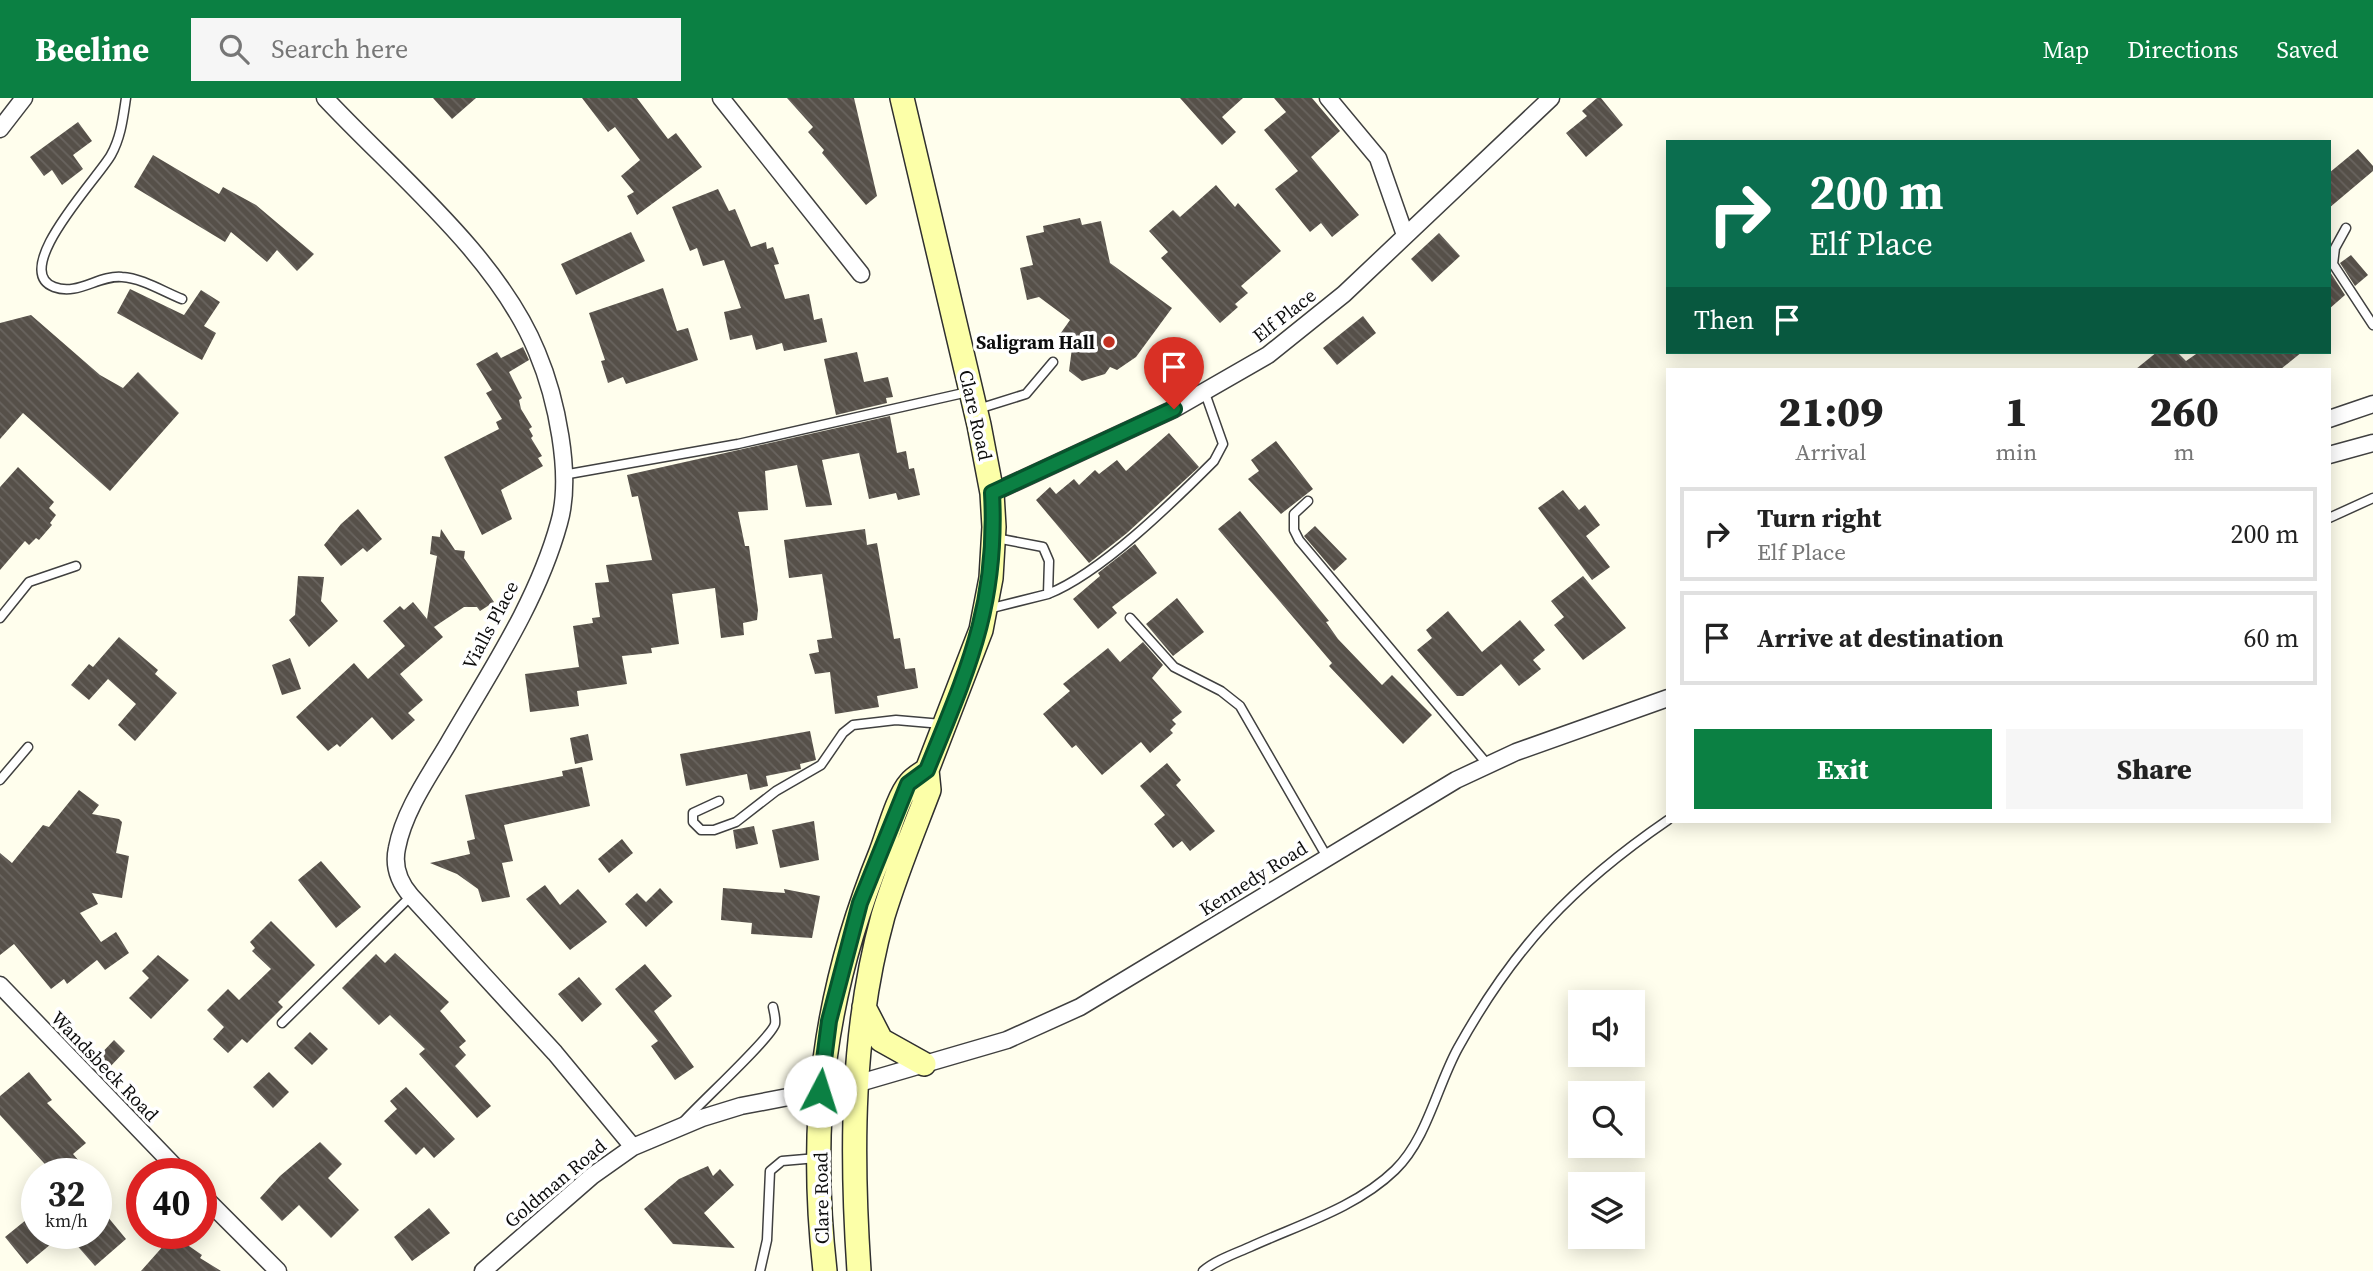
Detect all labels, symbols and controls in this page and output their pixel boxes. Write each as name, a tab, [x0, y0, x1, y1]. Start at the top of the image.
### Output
search box	[191, 18, 681, 81]
text: Beeline	[35, 27, 149, 72]
icon: search	[215, 30, 253, 68]
text: Search here	[271, 31, 408, 67]
text: Map	[2042, 33, 2089, 66]
text: Directions	[2127, 33, 2238, 66]
text: Saved	[2276, 33, 2338, 66]
text: 200 m	[1809, 158, 1944, 225]
icon: right	[1694, 168, 1785, 259]
text: Elf Place	[1809, 222, 1933, 266]
street label: Elf Place	[1247, 282, 1321, 348]
icon: arrive	[1768, 301, 1806, 339]
text: Then	[1694, 302, 1754, 338]
place label: Saligram Hall	[976, 329, 1095, 355]
marker: Saligram Hall	[1101, 334, 1117, 350]
pin	[1144, 337, 1204, 409]
icon: arrive	[1155, 348, 1193, 386]
street label: Clare Road	[953, 367, 999, 463]
text: 21:09	[1778, 382, 1883, 440]
text: 1	[2005, 382, 2028, 440]
text: 260	[2149, 382, 2219, 440]
text: Arrival	[1795, 436, 1866, 468]
text: min	[1996, 436, 2037, 468]
text: m	[2174, 436, 2194, 468]
text: Turn right	[1757, 500, 1881, 536]
icon: right	[1698, 515, 1736, 553]
text: 200 m	[2231, 516, 2299, 552]
text: Elf Place	[1757, 536, 1846, 568]
street label: Vialls Place	[456, 576, 524, 674]
icon: arrive	[1698, 619, 1736, 657]
text: Arrive at destination	[1757, 620, 2004, 656]
text: 60 m	[2244, 620, 2299, 656]
button: Exit	[1694, 729, 1992, 809]
button: Share	[2006, 729, 2303, 809]
street label: Kennedy Road	[1194, 834, 1312, 921]
map controls	[1568, 990, 1645, 1249]
button: sound	[1568, 990, 1645, 1067]
street label: Wandsbeck Road	[45, 1005, 165, 1127]
position arrow	[783, 1054, 857, 1128]
button: search	[1568, 1081, 1645, 1158]
street label: Goldman Road	[499, 1133, 612, 1233]
street label: Clare Road	[807, 1152, 835, 1244]
speed limit sign: 40	[126, 1158, 217, 1249]
text: 32	[48, 1170, 85, 1218]
button: layers	[1568, 1172, 1645, 1249]
text: km/h	[45, 1208, 88, 1233]

